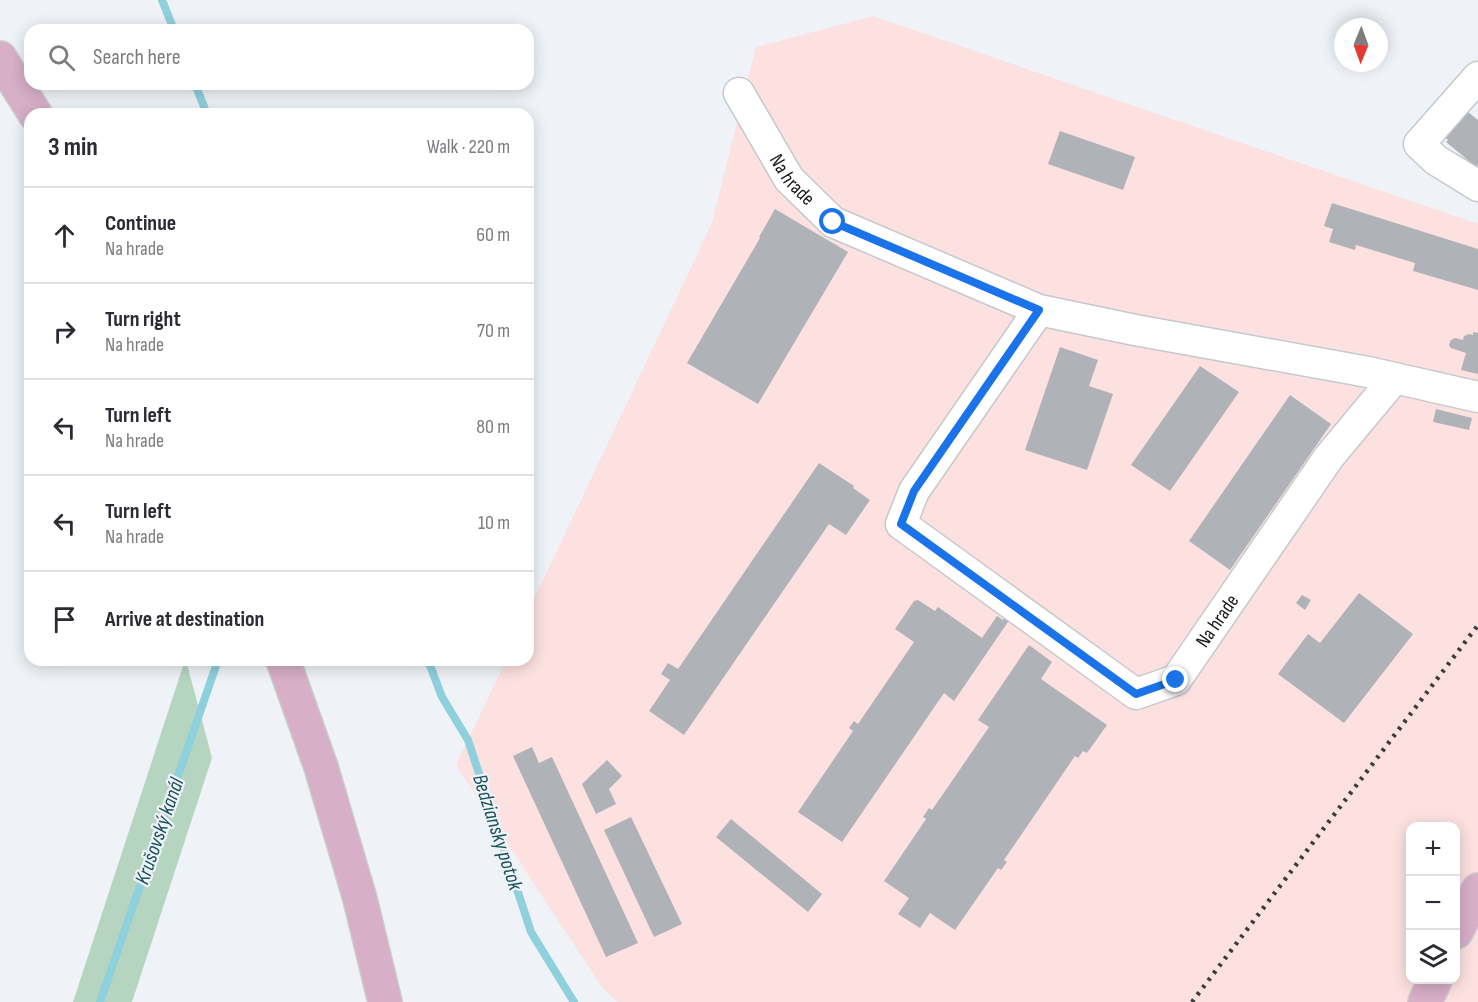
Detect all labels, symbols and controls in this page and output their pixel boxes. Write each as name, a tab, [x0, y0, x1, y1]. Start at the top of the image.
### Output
north arrow	[1334, 18, 1388, 72]
search box	[24, 24, 534, 90]
icon: search	[45, 41, 78, 74]
text: Search here	[93, 44, 180, 71]
text: 3 min	[48, 132, 98, 163]
text: Walk · 220 m	[427, 135, 510, 159]
street label: Na hrade	[764, 150, 820, 211]
route start	[819, 208, 845, 234]
text: Continue	[105, 210, 176, 237]
icon: ahead	[48, 219, 81, 252]
text: 60 m	[476, 223, 510, 247]
text: Na hrade	[105, 237, 164, 261]
text: Turn right	[105, 306, 181, 333]
icon: right	[48, 315, 81, 348]
text: 70 m	[477, 319, 510, 343]
text: Na hrade	[105, 333, 164, 357]
text: Turn left	[105, 402, 171, 429]
icon: left	[48, 411, 81, 444]
text: 80 m	[476, 415, 510, 439]
text: Na hrade	[105, 429, 164, 453]
text: Turn left	[105, 498, 171, 525]
icon: left	[48, 507, 81, 540]
text: 10 m	[478, 511, 510, 535]
text: Na hrade	[105, 525, 164, 549]
street label: Na hrade	[1191, 590, 1244, 652]
icon: arrive	[48, 603, 81, 636]
text: Arrive at destination	[105, 606, 264, 633]
route end	[1162, 666, 1188, 692]
water label: Bedziansky potok	[467, 771, 528, 894]
water label: Krušovský kanál	[130, 774, 190, 888]
map controls	[1406, 822, 1460, 984]
button: +	[1406, 822, 1460, 876]
button: −	[1406, 876, 1460, 930]
button: layers	[1406, 930, 1460, 984]

